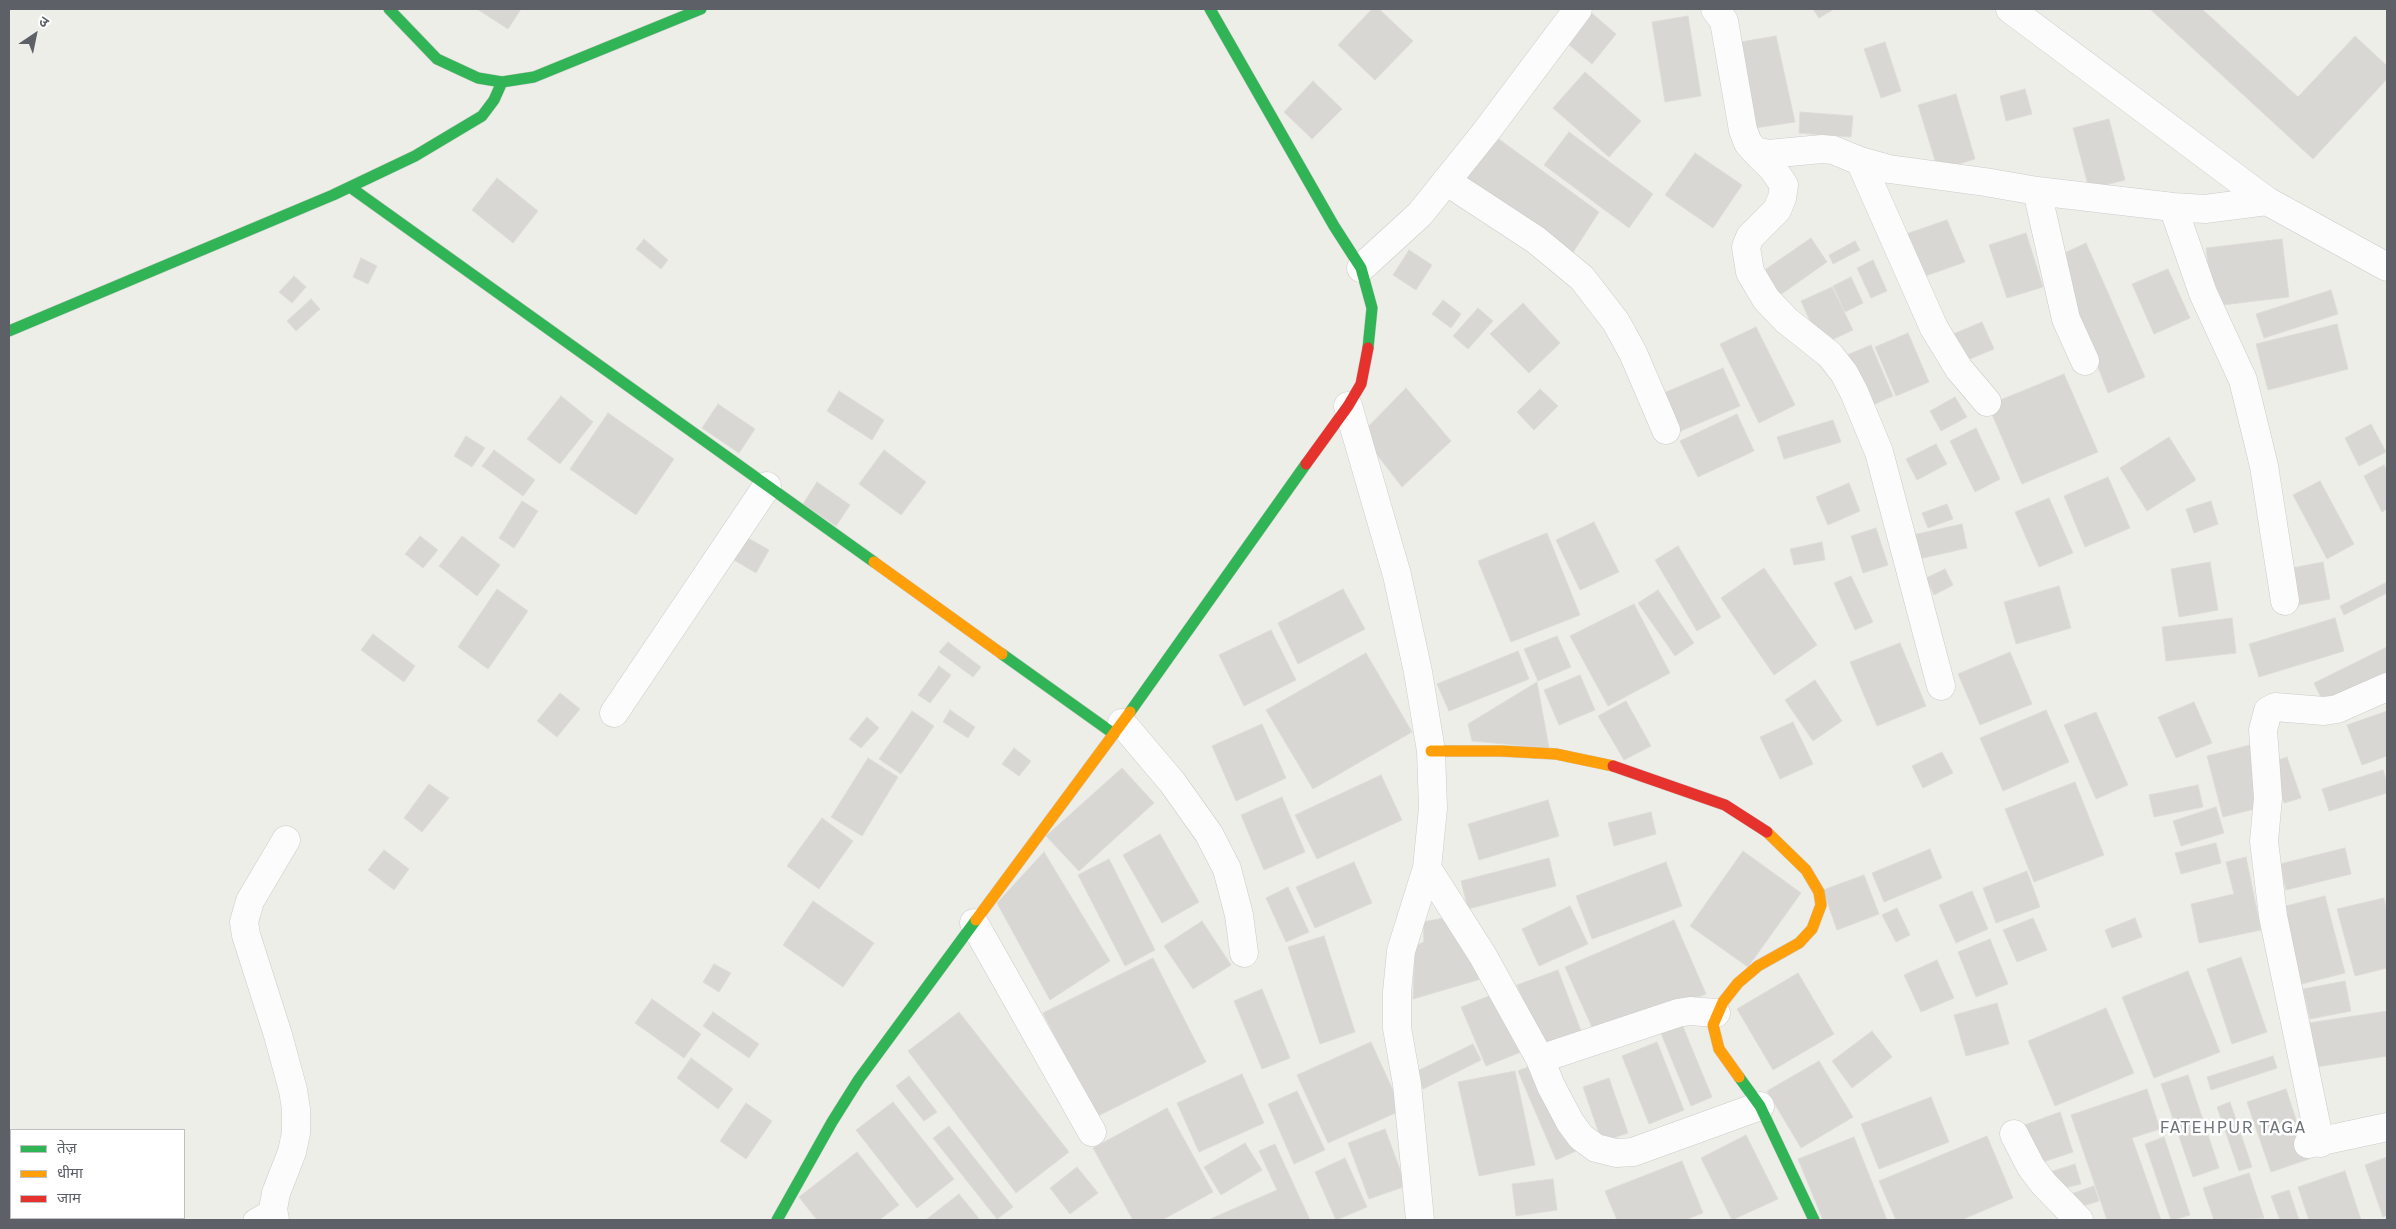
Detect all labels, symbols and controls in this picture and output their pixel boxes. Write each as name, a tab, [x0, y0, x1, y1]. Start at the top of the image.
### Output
north arrow	[10, 10, 60, 60]
text: उ	[36, 13, 52, 31]
district label: FATEHPUR TAGA	[2158, 1117, 2308, 1139]
legend	[10, 1129, 185, 1219]
text: तेज़	[57, 1139, 77, 1157]
text: धीमा	[57, 1164, 83, 1182]
text: जाम	[57, 1189, 81, 1207]

